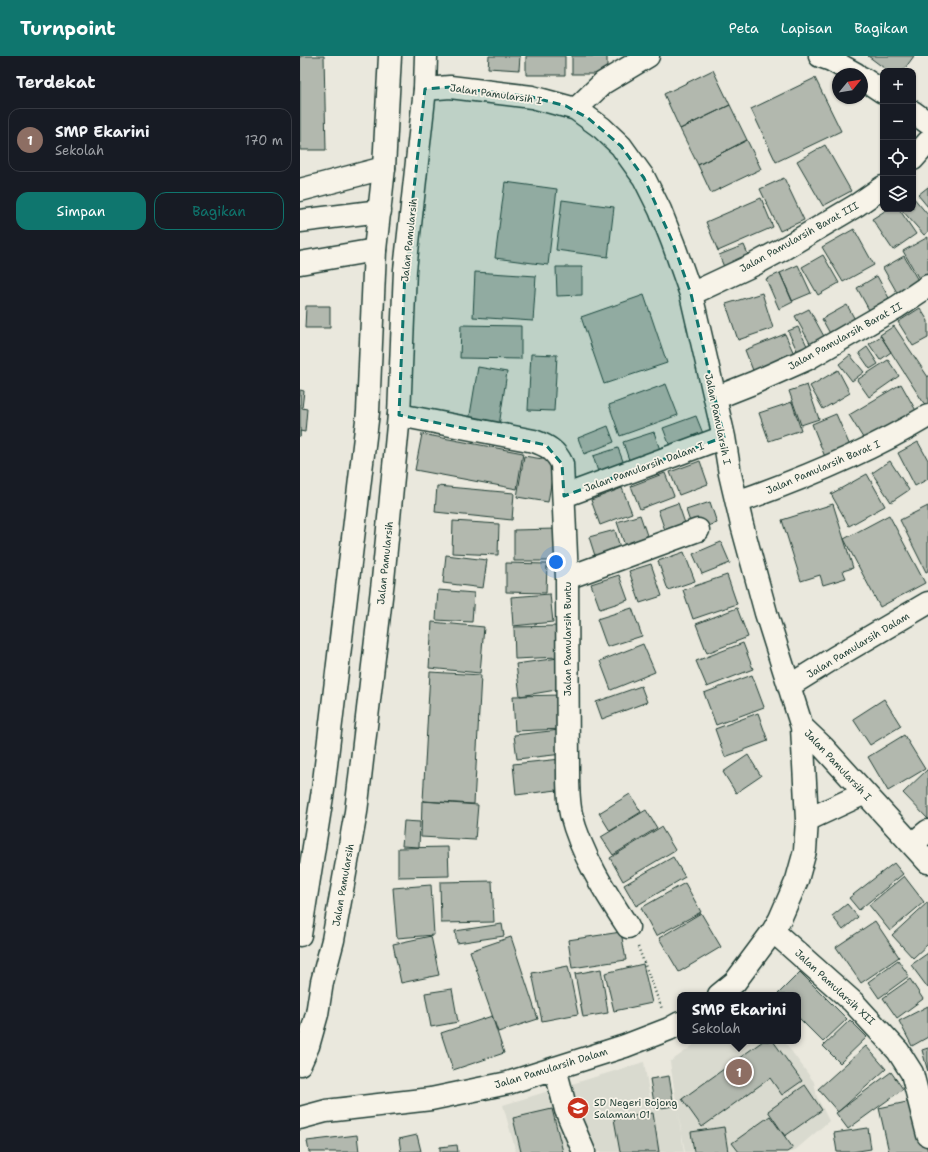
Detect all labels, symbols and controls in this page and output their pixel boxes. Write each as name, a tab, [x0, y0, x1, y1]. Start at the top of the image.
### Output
text: Turnpoint	[20, 16, 116, 41]
text: Peta	[729, 19, 759, 37]
text: Lapisan	[781, 19, 832, 37]
text: Bagikan	[854, 19, 908, 37]
north arrow	[832, 68, 868, 104]
map controls	[880, 68, 916, 212]
button: +	[880, 68, 916, 104]
text: Terdekat	[16, 71, 96, 93]
street label: Jalan Pamularsih I	[449, 81, 543, 107]
button: −	[880, 104, 916, 140]
text: SMP Ekarini	[55, 122, 150, 142]
text: 1	[27, 132, 33, 149]
text: 170 m	[245, 132, 283, 149]
button: locate	[880, 140, 916, 176]
text: Sekolah	[55, 142, 104, 159]
button: layers	[880, 176, 916, 212]
button: Simpan	[16, 192, 146, 230]
button: Bagikan	[154, 192, 284, 230]
street label: Jalan Pamularsih	[398, 198, 420, 282]
street label: Jalan Pamularsih Barat III	[737, 199, 861, 275]
street label: Jalan Pamularsih Barat II	[786, 299, 905, 373]
street label: Jalan Pamularsih I	[702, 372, 734, 466]
street label: Jalan Pamularsih Barat I	[764, 437, 882, 497]
street label: Jalan Pamularsih Dalam I	[582, 439, 706, 495]
street label: Jalan Pamularsih	[374, 521, 396, 605]
your location	[546, 552, 566, 572]
street label: Jalan Pamularsih Buntu	[561, 581, 574, 696]
street label: Jalan Pamularsih Dalam	[804, 609, 912, 681]
street label: Jalan Pamularsih I	[802, 727, 875, 804]
street label: Jalan Pamularsih	[329, 843, 357, 927]
street label: Jalan Pamularsih XII	[792, 946, 878, 1028]
popup	[677, 992, 801, 1044]
text: SMP Ekarini	[692, 1000, 786, 1020]
text: Sekolah	[692, 1020, 741, 1037]
street label: Jalan Pamularsih Dalam	[493, 1044, 609, 1091]
pin: 1	[726, 1057, 752, 1087]
school or university icon: SD Negeri Bojong Salaman 01	[565, 1095, 591, 1121]
place label: SD Negeri Bojong Salaman 01	[594, 1096, 677, 1121]

